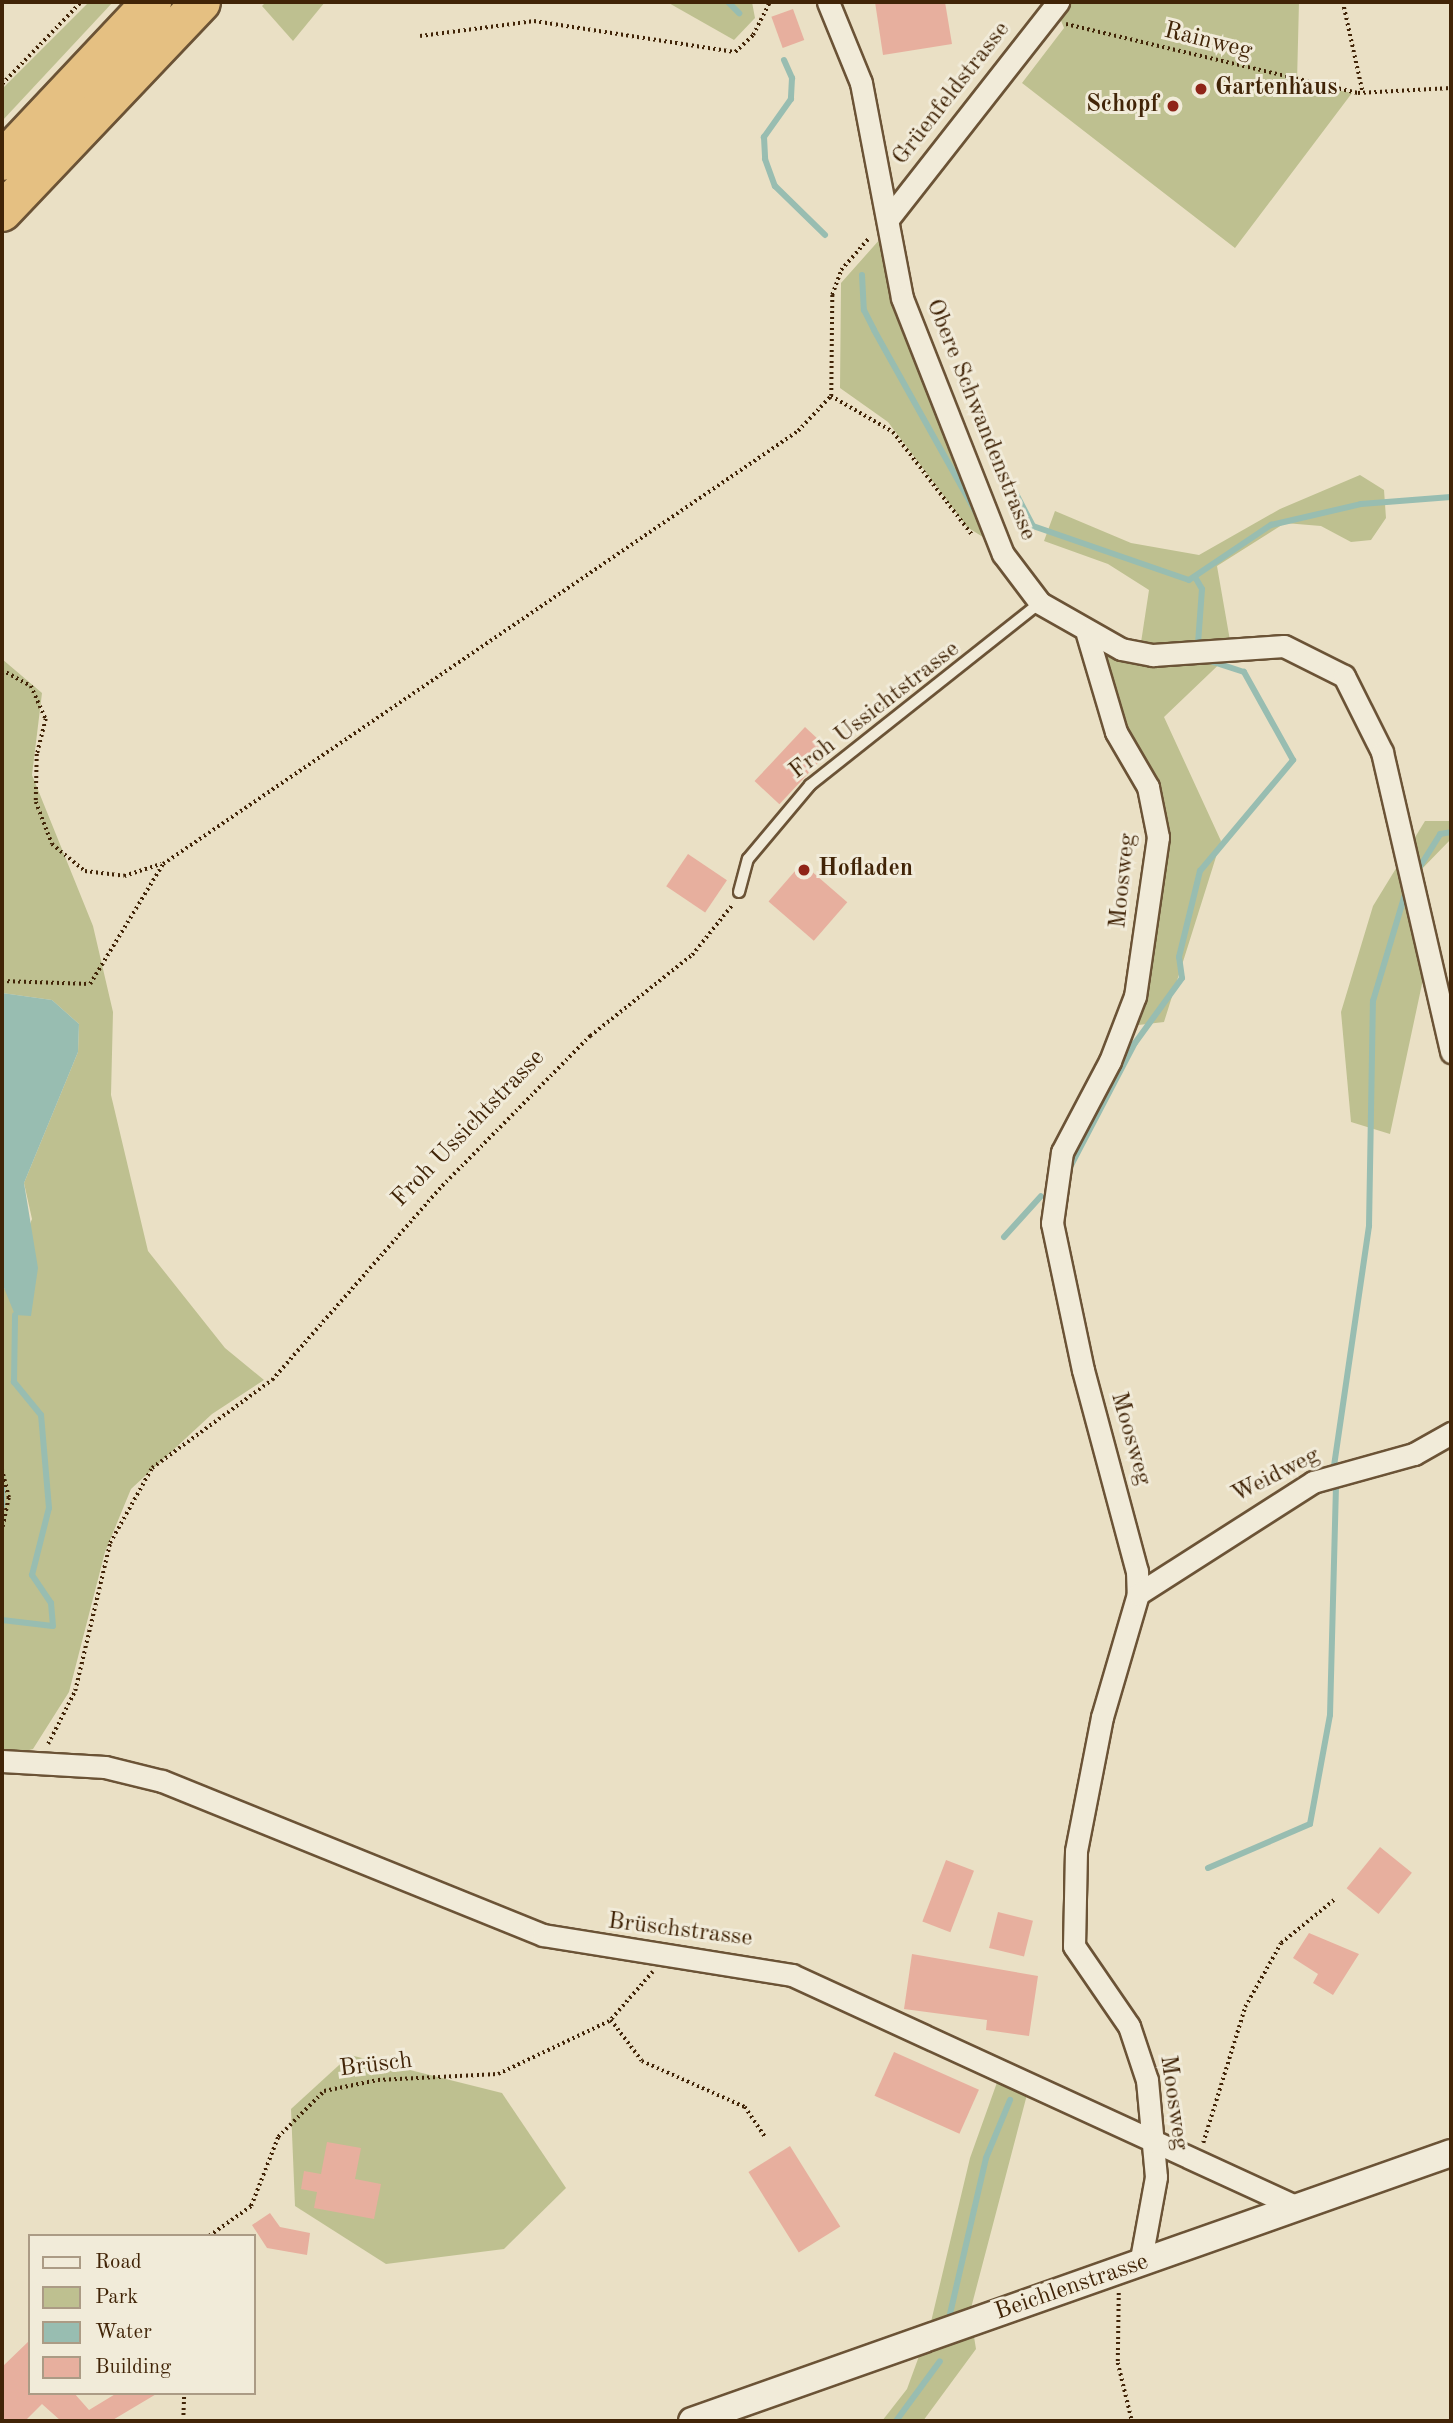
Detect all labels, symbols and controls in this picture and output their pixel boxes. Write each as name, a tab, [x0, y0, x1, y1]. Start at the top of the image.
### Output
street label: Grüenfeldstrasse	[887, 16, 1017, 172]
street label: Rainweg	[1161, 17, 1255, 67]
place label: Gartenhaus	[1215, 75, 1337, 103]
marker: Gartenhaus	[1193, 81, 1209, 97]
place label: Schopf	[1086, 92, 1159, 120]
marker: Schopf	[1165, 98, 1181, 114]
street label: Obere Schwandenstrasse	[918, 295, 1042, 545]
street label: Froh Ussichtstrasse	[784, 636, 966, 786]
street label: Moosweg	[1105, 832, 1143, 930]
place label: Hofladen	[818, 856, 913, 884]
marker: Hofladen	[796, 862, 812, 878]
street label: Froh Ussichtstrasse	[386, 1044, 552, 1214]
street label: Moosweg	[1103, 1389, 1157, 1489]
street label: Weidweg	[1227, 1442, 1325, 1510]
street label: Brüschstrasse	[606, 1908, 754, 1954]
street label: Brüsch	[338, 2047, 414, 2085]
street label: Moosweg	[1152, 2054, 1194, 2152]
legend	[28, 2234, 256, 2395]
street label: Beichlenstrasse	[991, 2248, 1153, 2328]
text: Road	[95, 2252, 142, 2273]
text: Park	[95, 2287, 138, 2308]
text: Water	[95, 2322, 152, 2343]
text: Building	[95, 2357, 171, 2378]

